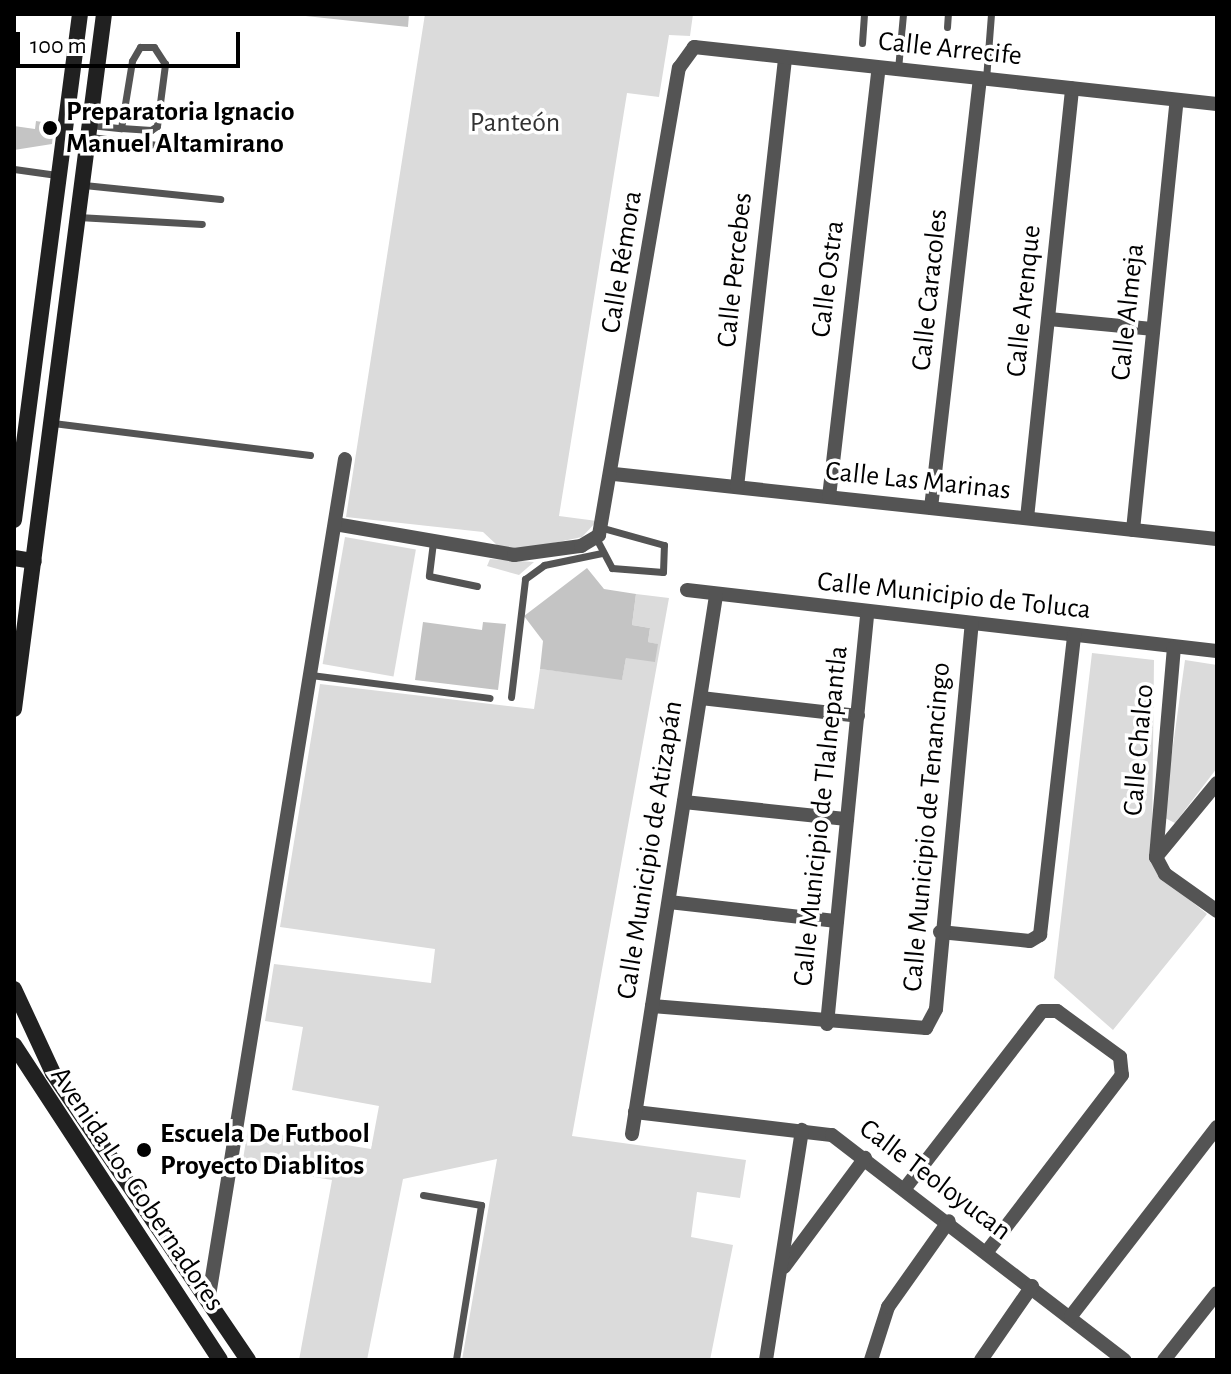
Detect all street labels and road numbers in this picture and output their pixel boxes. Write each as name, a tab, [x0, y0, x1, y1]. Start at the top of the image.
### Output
street label: Calle Arrecife	[877, 25, 1023, 73]
street label: Calle Rémora	[594, 188, 650, 336]
street label: Calle Percebes	[710, 191, 760, 349]
street label: Calle Caracoles	[905, 207, 955, 373]
street label: Calle Ostra	[804, 219, 852, 339]
street label: Calle Arenque	[999, 223, 1049, 379]
street label: Calle Almeja	[1104, 242, 1152, 382]
street label: Calle Las Marinas	[824, 455, 1012, 507]
street label: Calle Municipio de Toluca	[816, 565, 1092, 627]
street label: Calle Municipio de Tlalnepantla	[786, 644, 856, 988]
street label: Calle Municipio de Tenancingo	[896, 661, 958, 993]
street label: Calle Chalco	[1116, 683, 1162, 817]
street label: Calle Municipio de Atizapán	[610, 698, 690, 1002]
street label: Avenida Los Gobernadores	[43, 1061, 231, 1317]
street label: Calle Teoloyucan	[852, 1112, 1018, 1248]

